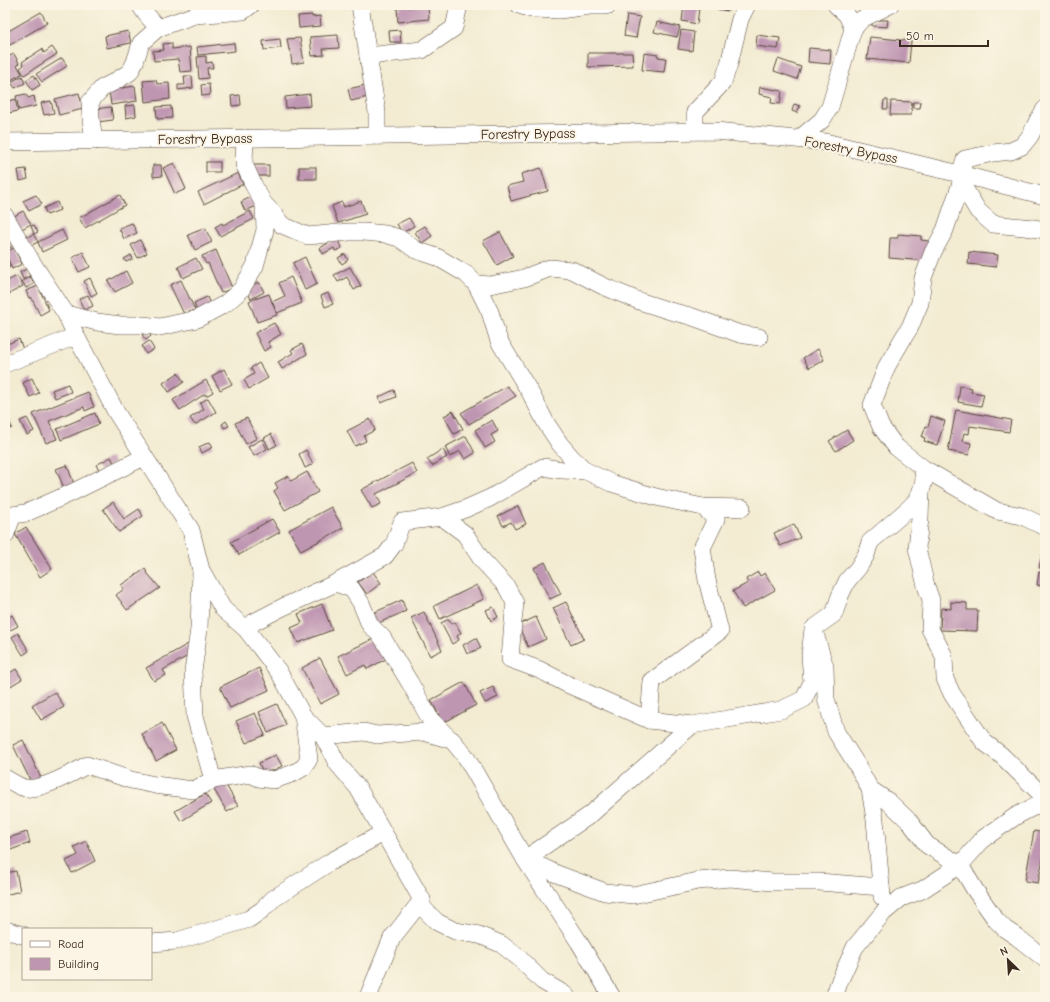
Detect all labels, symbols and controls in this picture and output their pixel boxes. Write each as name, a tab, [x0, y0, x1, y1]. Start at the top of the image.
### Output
scale bar	[900, 22, 988, 48]
text: 50 m	[906, 29, 934, 43]
street label: Forestry Bypass	[481, 125, 576, 143]
street label: Forestry Bypass	[158, 130, 253, 148]
street label: Forestry Bypass	[803, 133, 899, 167]
legend	[22, 928, 152, 980]
text: Road	[58, 937, 84, 951]
north arrow	[988, 940, 1028, 980]
text: N	[998, 944, 1010, 959]
text: Building	[58, 957, 99, 971]

